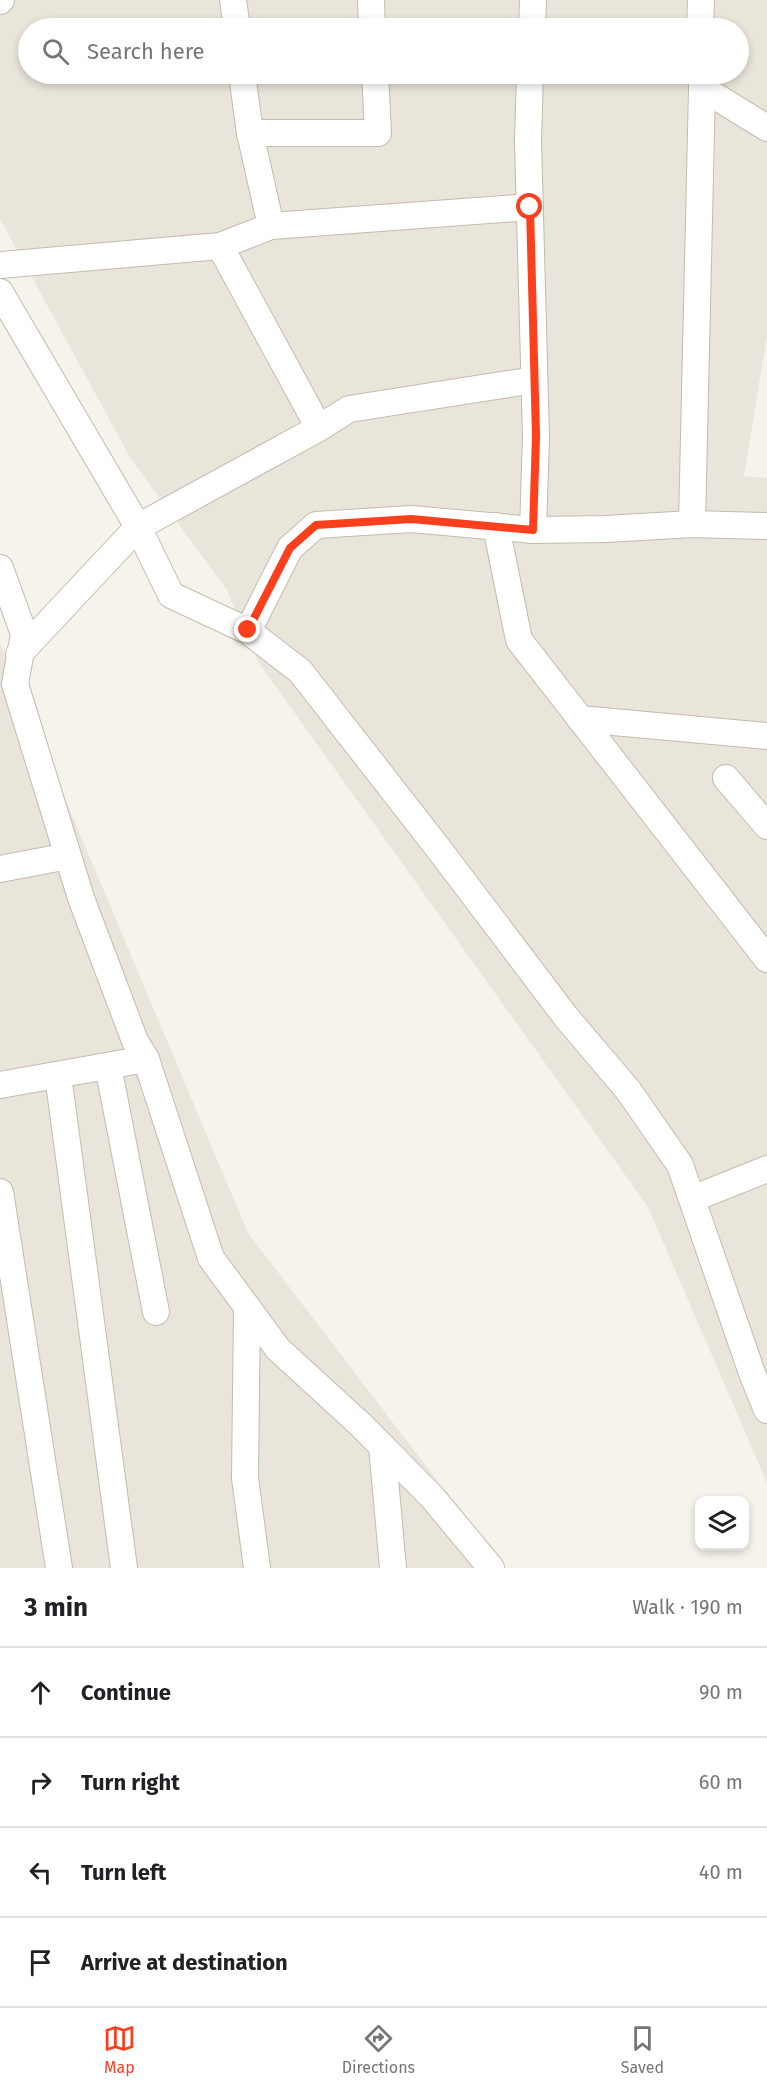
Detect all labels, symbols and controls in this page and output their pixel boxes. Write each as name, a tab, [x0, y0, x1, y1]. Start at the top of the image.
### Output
search box	[18, 18, 749, 84]
icon: search	[39, 35, 72, 68]
text: Search here	[87, 38, 205, 65]
route start	[516, 193, 542, 219]
route end	[234, 616, 260, 642]
map controls	[695, 1496, 749, 1550]
button: layers	[695, 1496, 749, 1550]
text: 3 min	[24, 1592, 88, 1623]
text: Walk · 190 m	[632, 1595, 743, 1619]
icon: ahead	[24, 1676, 57, 1709]
text: Continue	[81, 1679, 171, 1706]
text: 90 m	[699, 1680, 743, 1704]
icon: right	[24, 1766, 57, 1799]
text: Turn right	[81, 1769, 180, 1796]
text: 60 m	[699, 1770, 743, 1794]
icon: left	[24, 1856, 57, 1889]
text: Turn left	[81, 1859, 166, 1886]
text: 40 m	[699, 1860, 743, 1884]
icon: arrive	[24, 1946, 57, 1979]
text: Arrive at destination	[81, 1949, 288, 1976]
tab: Map	[103, 2022, 136, 2077]
tab: Directions	[342, 2022, 415, 2077]
tab: Saved	[621, 2022, 664, 2077]

